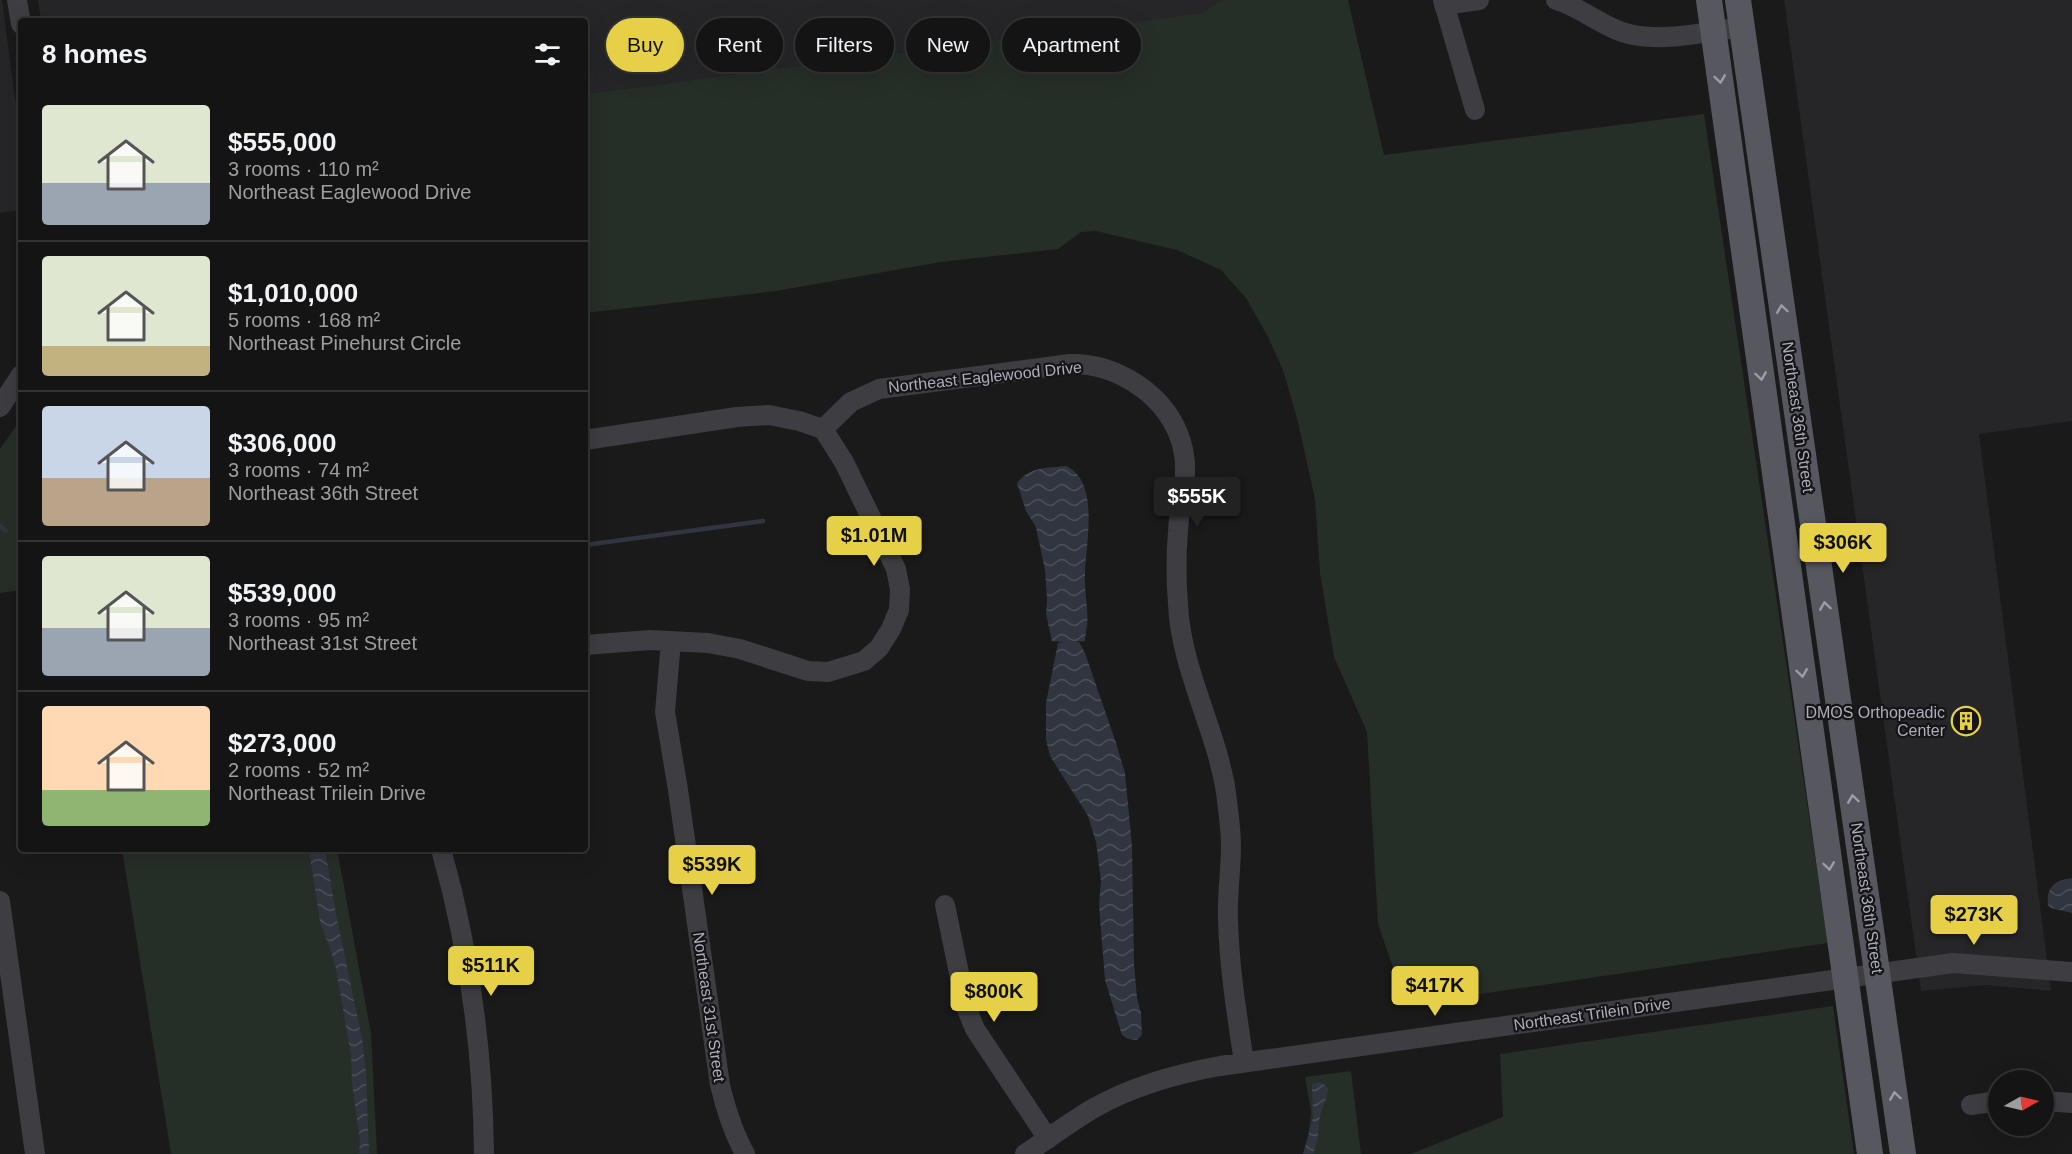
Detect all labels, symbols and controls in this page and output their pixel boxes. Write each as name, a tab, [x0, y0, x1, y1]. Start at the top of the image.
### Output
chip: Buy	[606, 18, 684, 72]
chip: Rent	[696, 18, 783, 72]
chip: Filters	[795, 18, 894, 72]
chip: New	[906, 18, 990, 72]
chip: Apartment	[1002, 18, 1141, 72]
icon: filters	[531, 38, 564, 71]
text: 8 homes	[42, 39, 148, 69]
one-way arrow	[1713, 74, 1725, 83]
text: $555,000	[228, 127, 336, 157]
icon: home	[90, 129, 162, 201]
text: 3 rooms · 110 m²	[228, 158, 379, 180]
text: Northeast Eaglewood Drive	[228, 181, 471, 203]
text: $1,010,000	[228, 278, 358, 308]
icon: home	[90, 280, 162, 352]
one-way arrow	[1777, 304, 1789, 314]
text: 5 rooms · 168 m²	[228, 309, 380, 331]
text: Northeast Pinehurst Circle	[228, 332, 461, 354]
street label: Northeast 36th Street	[1779, 341, 1817, 494]
street label: Northeast Eaglewood Drive	[887, 358, 1083, 396]
one-way arrow	[1754, 371, 1766, 380]
text: $306,000	[228, 428, 336, 458]
icon: home	[90, 430, 162, 502]
text: 3 rooms · 74 m²	[228, 459, 369, 481]
pin: $555K	[1155, 477, 1239, 528]
text: Northeast 36th Street	[228, 482, 418, 504]
text: $555K	[1168, 485, 1226, 507]
pin: $1.01M	[825, 516, 923, 567]
pin: $306K	[1801, 523, 1885, 574]
text: $1.01M	[841, 524, 907, 546]
text: $306K	[1814, 531, 1872, 553]
text: $539,000	[228, 578, 336, 608]
icon: home	[90, 580, 162, 652]
one-way arrow	[1820, 601, 1832, 611]
text: 3 rooms · 95 m²	[228, 609, 369, 631]
text: Northeast 31st Street	[228, 632, 417, 654]
one-way arrow	[1796, 668, 1808, 678]
place label: DMOS Orthopeadic Center	[1805, 704, 1946, 739]
building icon: DMOS Orthopeadic Center	[1950, 705, 1982, 737]
text: $273,000	[228, 728, 336, 758]
icon: home	[90, 730, 162, 802]
text: 2 rooms · 52 m²	[228, 759, 369, 781]
text: Northeast Trilein Drive	[228, 782, 426, 804]
one-way arrow	[1847, 794, 1859, 804]
street label: Northeast 36th Street	[1848, 822, 1886, 975]
pin: $539K	[670, 845, 754, 896]
text: $539K	[683, 853, 741, 875]
one-way arrow	[1823, 861, 1835, 871]
pin: $273K	[1932, 895, 2016, 946]
text: $273K	[1945, 903, 2003, 925]
street label: Northeast 31st Street	[690, 931, 728, 1084]
pin: $511K	[449, 946, 533, 997]
text: $511K	[462, 954, 520, 976]
pin: $417K	[1393, 966, 1477, 1017]
pin: $800K	[952, 972, 1036, 1023]
text: $417K	[1406, 974, 1464, 996]
text: $800K	[965, 980, 1023, 1002]
street label: Northeast Trilein Drive	[1512, 995, 1672, 1033]
north arrow	[1988, 1070, 2054, 1136]
map controls	[1988, 1070, 2054, 1136]
one-way arrow	[1889, 1091, 1901, 1101]

